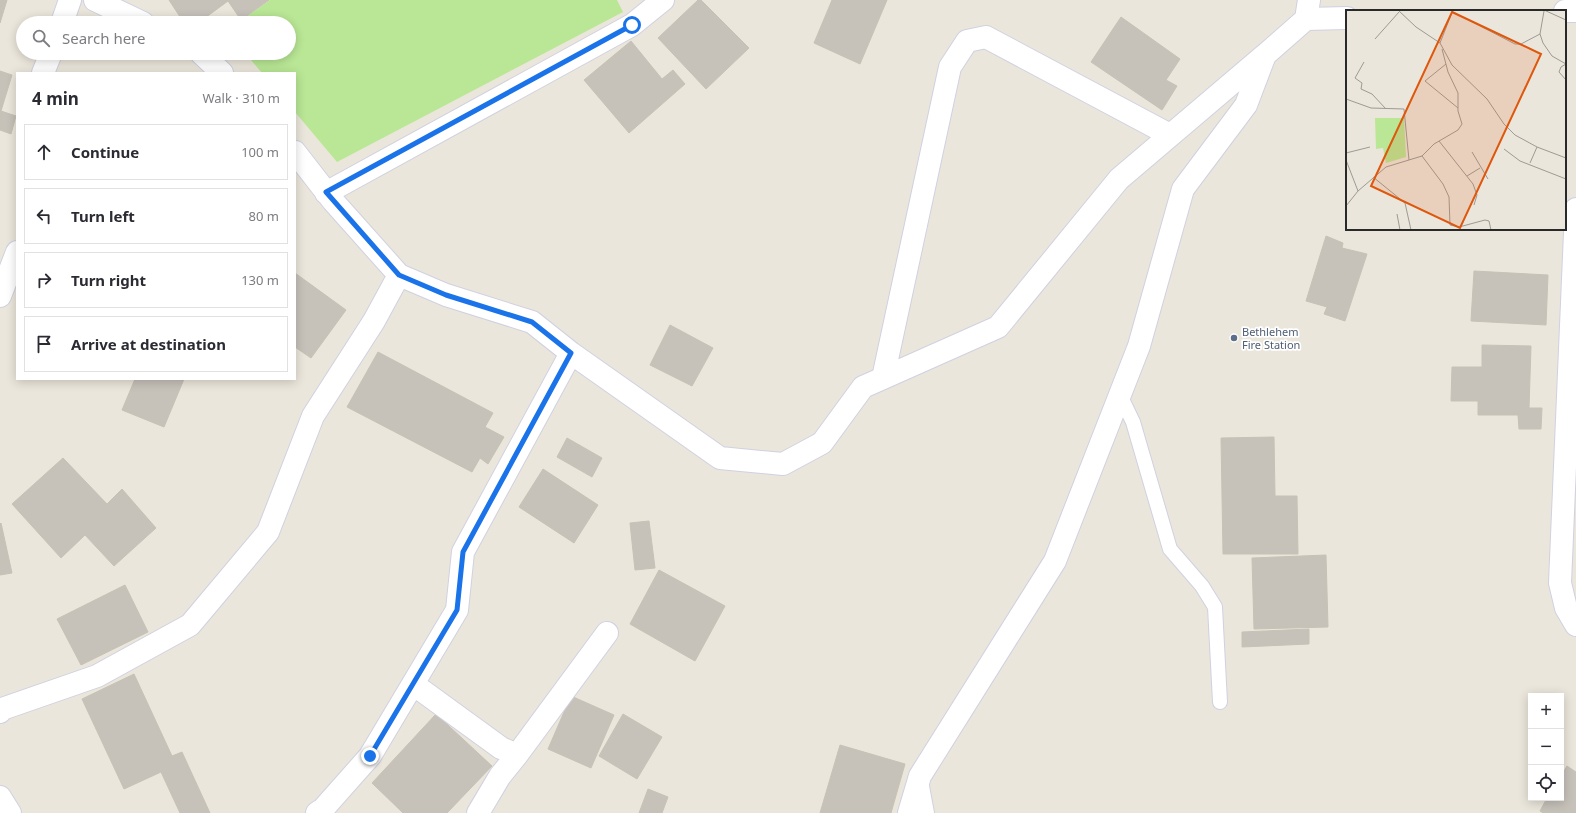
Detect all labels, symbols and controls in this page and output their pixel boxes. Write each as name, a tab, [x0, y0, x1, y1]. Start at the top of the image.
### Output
inset map	[1346, 10, 1566, 230]
search box	[16, 16, 296, 60]
route start	[623, 16, 641, 34]
icon: search	[30, 27, 52, 49]
text: Search here	[62, 28, 145, 48]
text: 4 min	[32, 87, 79, 110]
text: Walk · 310 m	[202, 89, 280, 107]
icon: ahead	[33, 141, 55, 163]
text: Continue	[71, 142, 139, 162]
text: 100 m	[241, 143, 279, 161]
icon: left	[33, 205, 55, 227]
text: Turn left	[71, 206, 135, 226]
text: 80 m	[249, 207, 279, 225]
icon: right	[33, 269, 55, 291]
text: Turn right	[71, 270, 146, 290]
text: 130 m	[241, 271, 279, 289]
place label: Bethlehem Fire Station	[1242, 324, 1300, 352]
icon: arrive	[33, 333, 55, 355]
marker: Bethlehem Fire Station	[1229, 333, 1239, 343]
text: Arrive at destination	[71, 334, 226, 354]
map controls	[1528, 693, 1564, 801]
button: +	[1528, 693, 1564, 729]
button: −	[1528, 729, 1564, 765]
route end	[361, 747, 379, 765]
button: locate	[1528, 765, 1564, 801]

